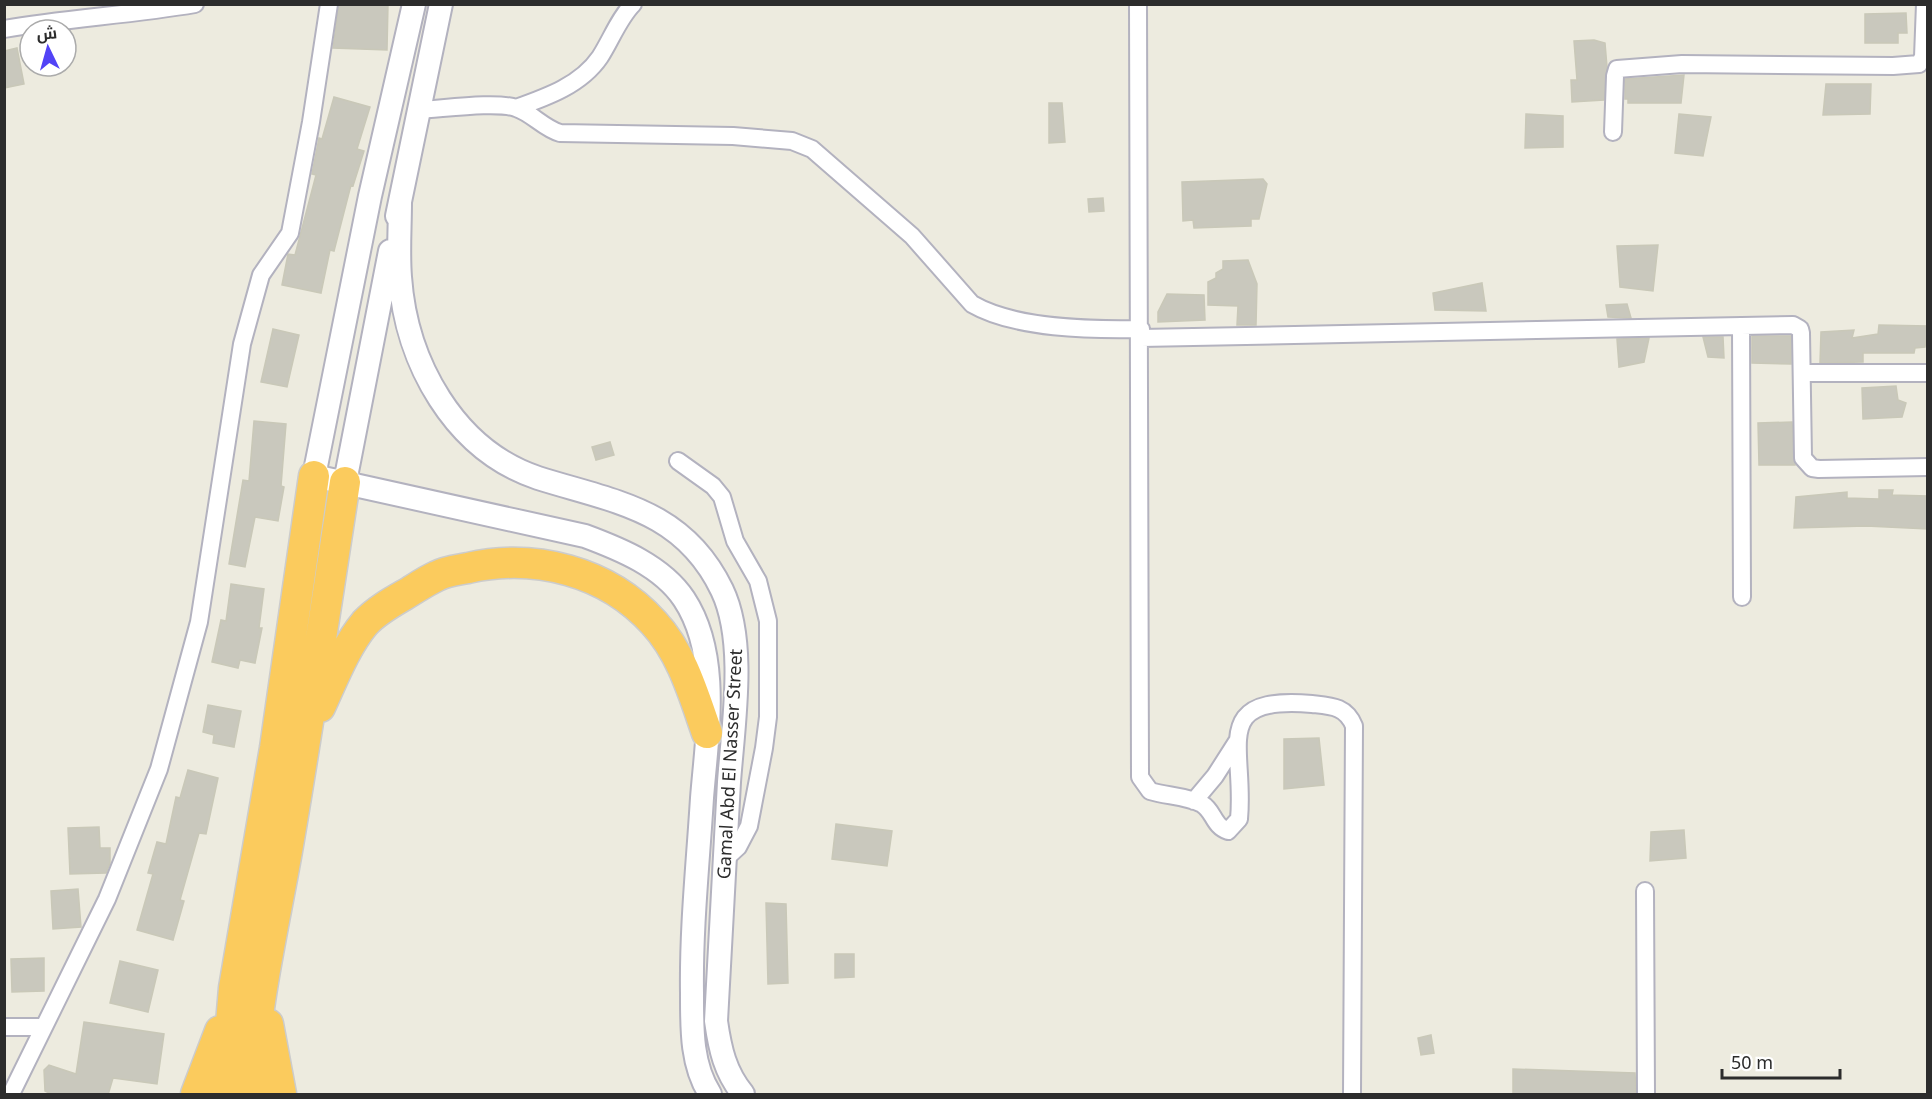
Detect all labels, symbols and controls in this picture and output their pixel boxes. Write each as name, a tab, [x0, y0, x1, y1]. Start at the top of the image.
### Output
north arrow	[18, 18, 78, 78]
text: ش	[36, 21, 58, 45]
street label: Gamal Abd El Nasser Street	[711, 648, 747, 880]
scale bar	[1722, 1042, 1840, 1080]
text: 50 m	[1731, 1050, 1773, 1074]

